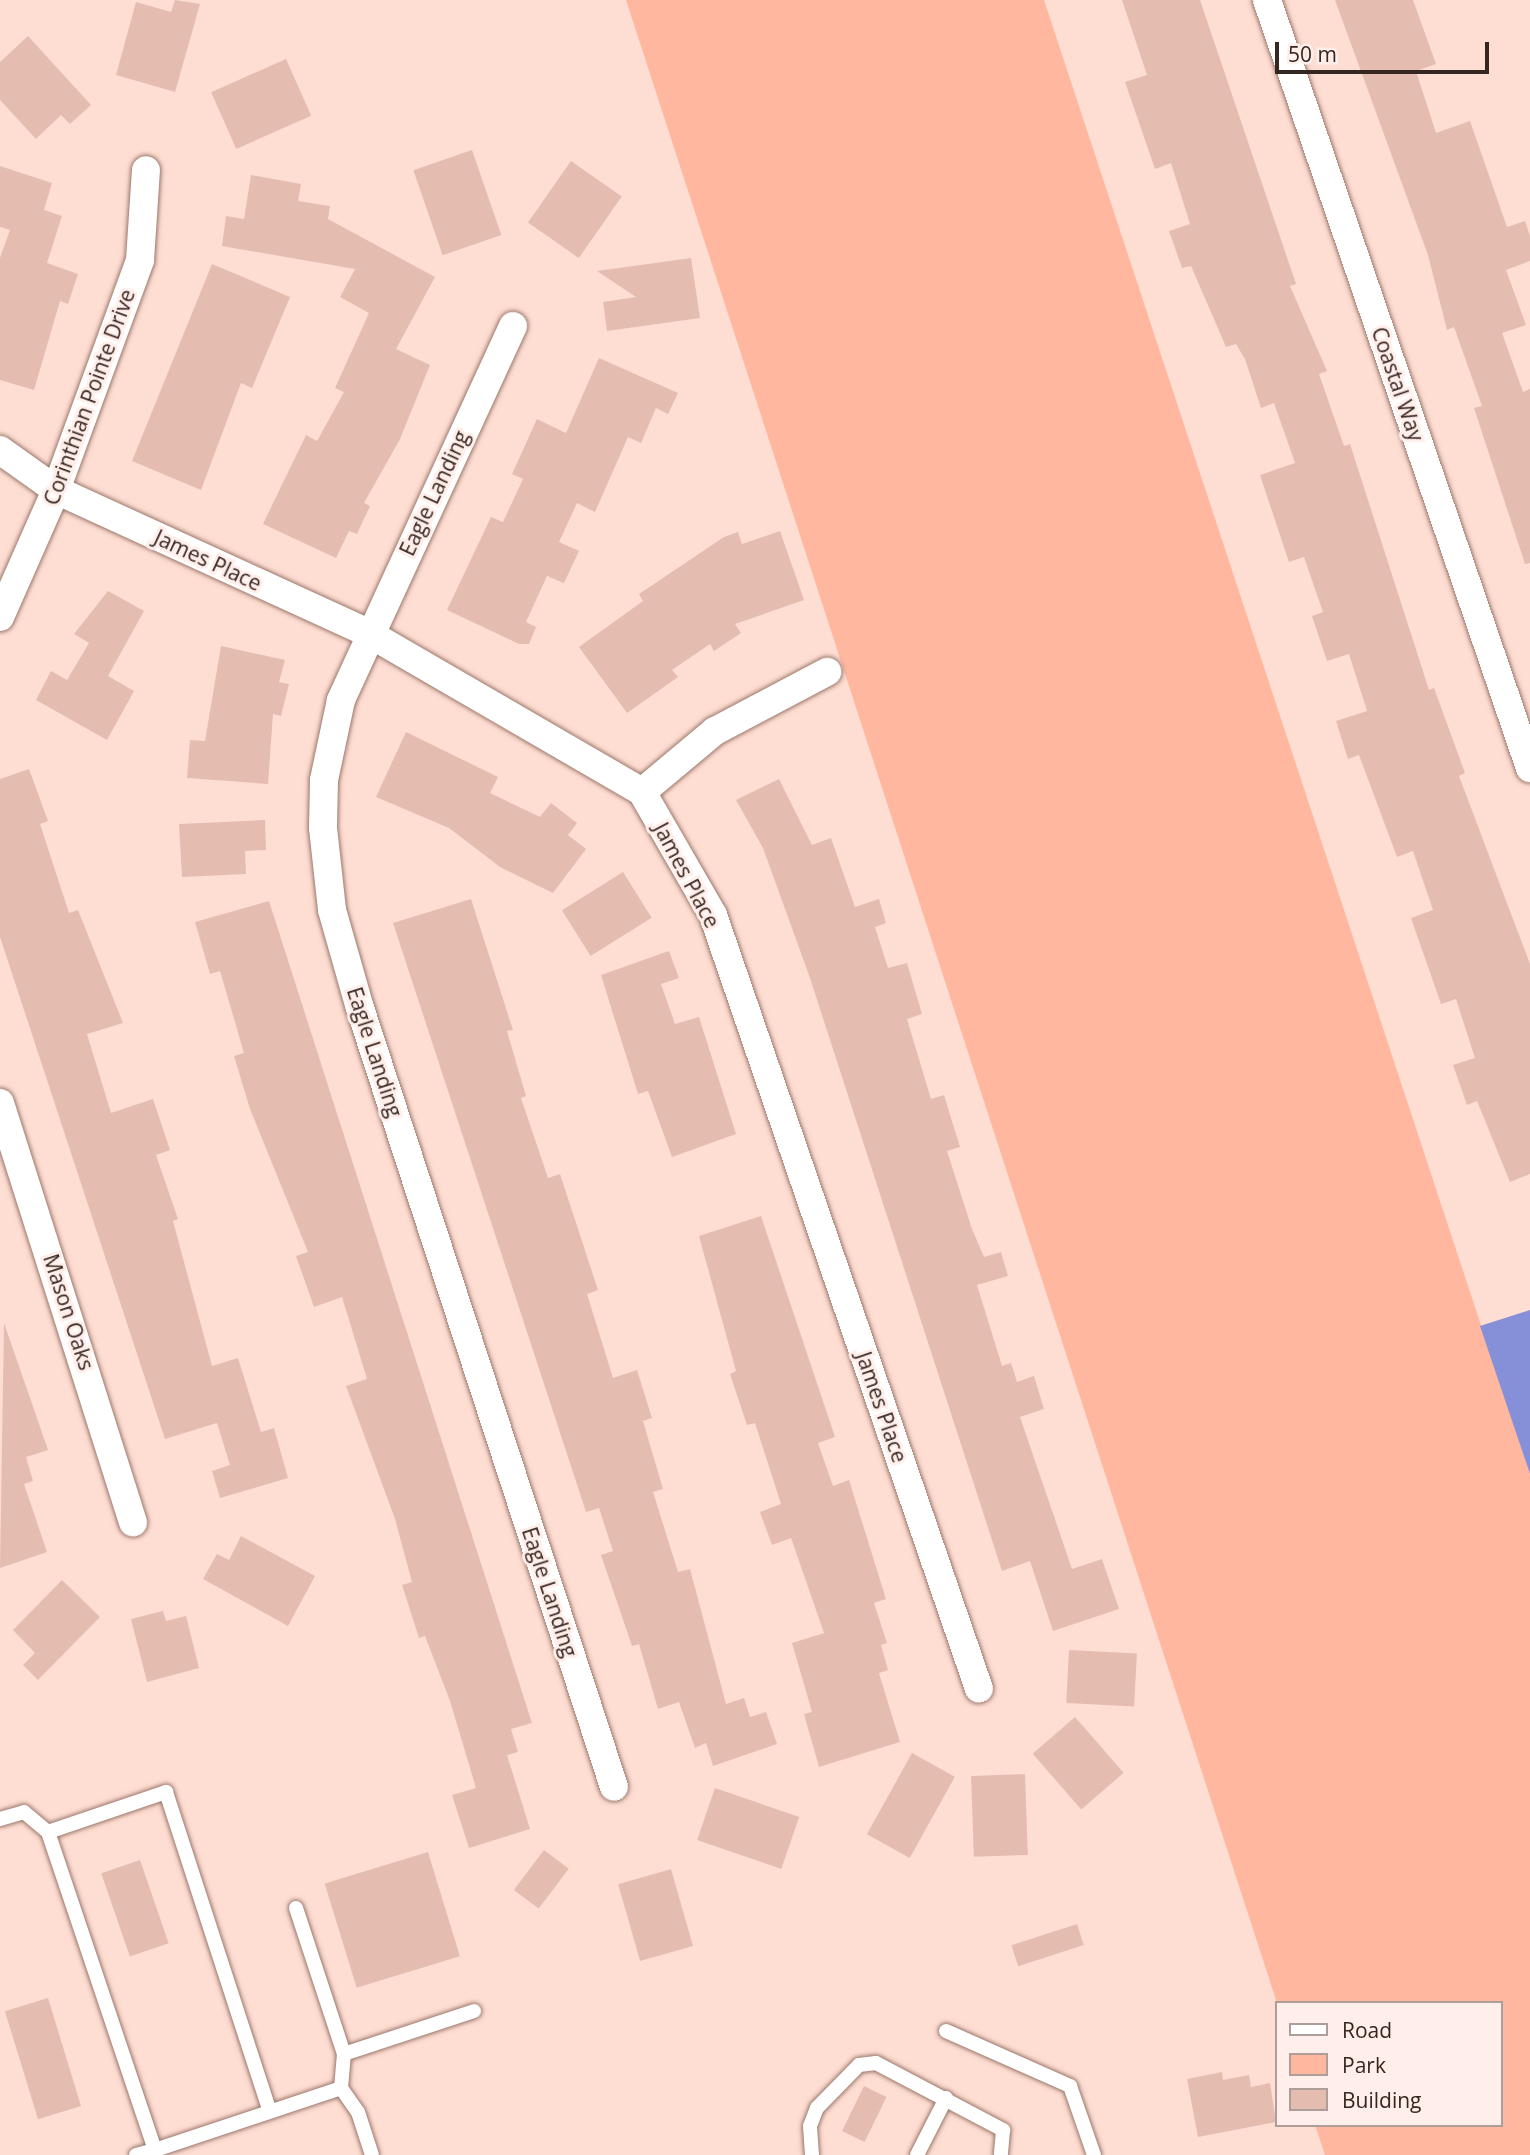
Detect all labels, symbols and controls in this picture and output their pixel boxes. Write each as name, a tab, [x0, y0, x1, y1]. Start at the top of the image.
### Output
scale bar	[1278, 28, 1492, 72]
text: 50 m	[1288, 40, 1337, 68]
street label: Corinthian Pointe Drive	[38, 286, 140, 508]
street label: Coastal Way	[1367, 324, 1429, 444]
street label: Eagle Landing	[394, 426, 474, 560]
street label: James Place	[150, 524, 266, 596]
street label: James Place	[649, 818, 725, 932]
street label: Eagle Landing	[342, 984, 408, 1120]
street label: Mason Oaks	[38, 1251, 100, 1373]
street label: James Place	[851, 1348, 913, 1466]
street label: Eagle Landing	[517, 1524, 583, 1660]
legend	[1274, 2001, 1502, 2127]
text: Road	[1342, 2016, 1392, 2044]
text: Park	[1342, 2051, 1386, 2079]
text: Building	[1342, 2086, 1421, 2114]

